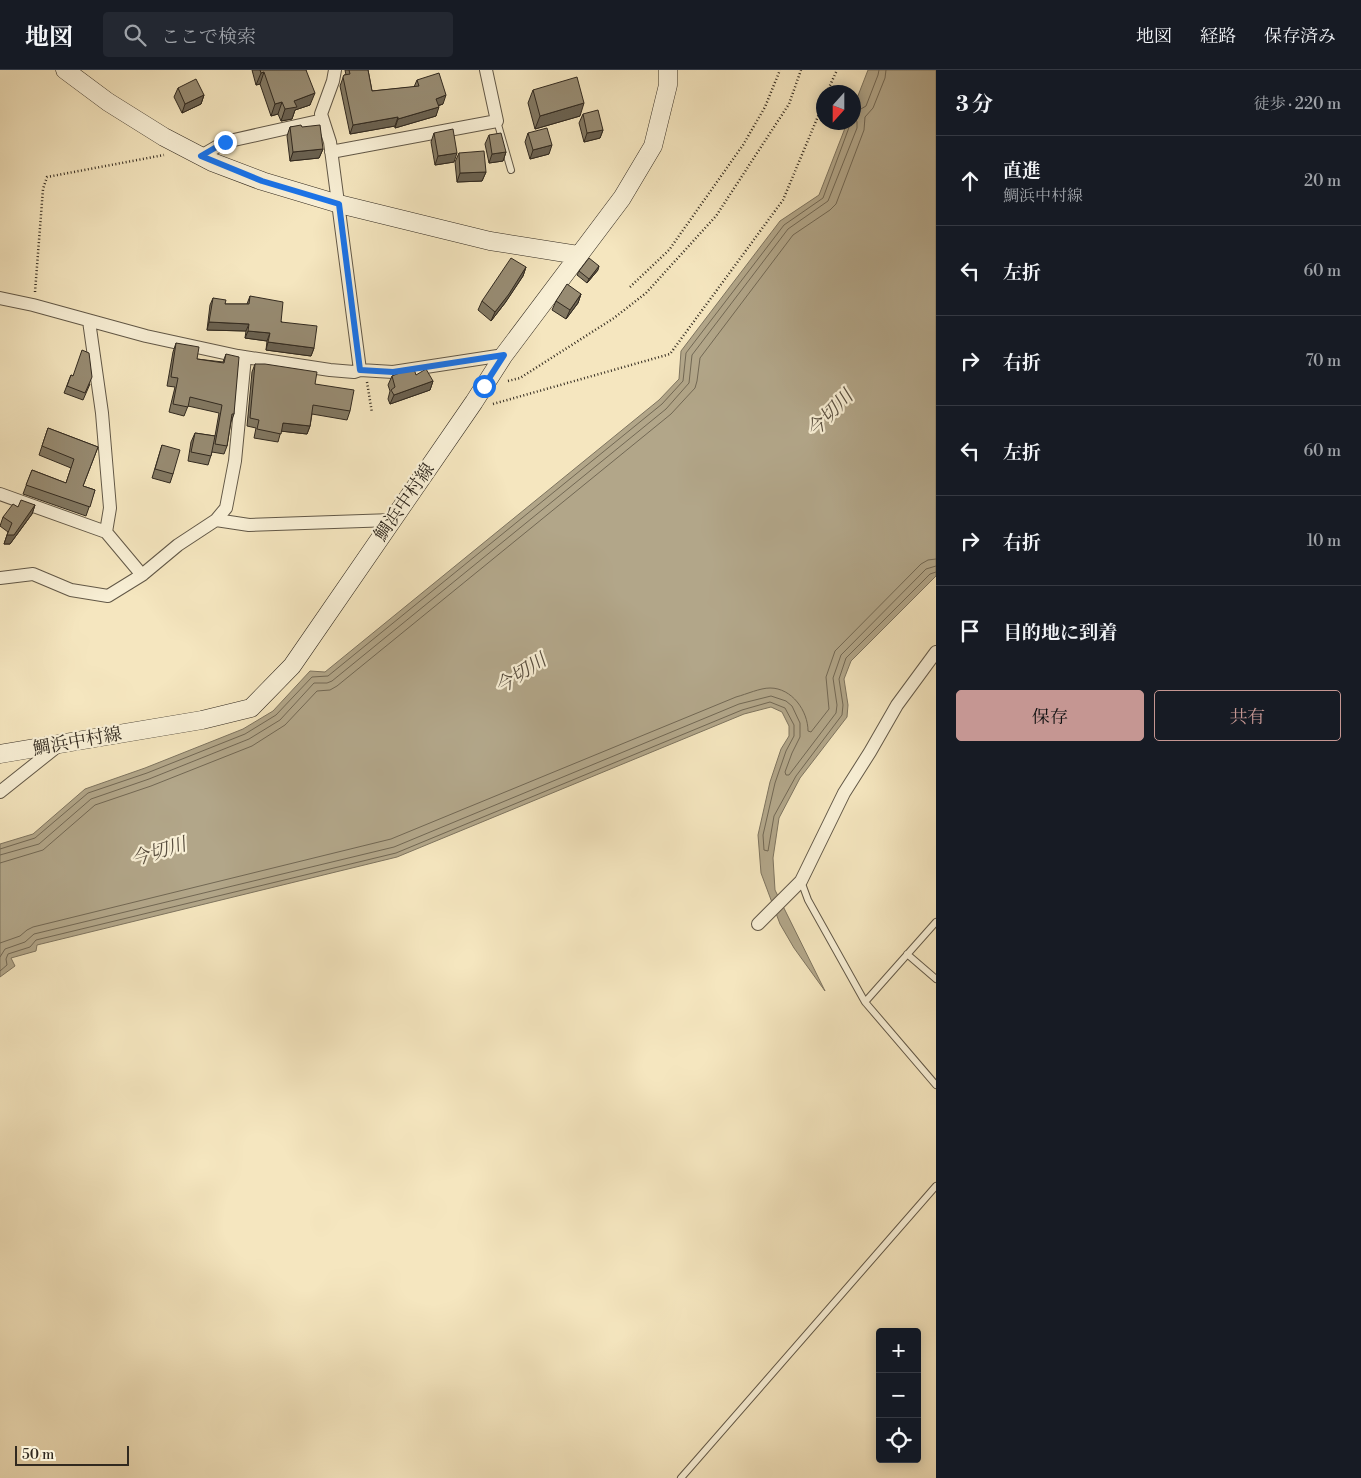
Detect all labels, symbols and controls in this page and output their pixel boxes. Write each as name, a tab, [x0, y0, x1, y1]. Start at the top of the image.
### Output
search box	[103, 12, 453, 57]
icon: search	[121, 21, 149, 49]
text: 地図	[25, 23, 73, 53]
text: ここで検索	[161, 25, 256, 49]
text: 地図	[1136, 25, 1172, 48]
text: 経路	[1200, 25, 1236, 48]
text: 保存済み	[1264, 25, 1336, 48]
north arrow	[816, 85, 861, 130]
text: 3 分	[956, 92, 993, 118]
text: 徒歩 · 220 m	[1254, 94, 1341, 114]
route end	[214, 131, 237, 154]
text: 直進	[1003, 159, 1041, 183]
icon: ahead	[956, 167, 984, 195]
text: 20 m	[1304, 171, 1341, 191]
text: 鯛浜中村線	[1003, 186, 1083, 206]
icon: left	[956, 257, 984, 285]
text: 左折	[1003, 261, 1041, 285]
text: 60 m	[1303, 261, 1341, 281]
icon: right	[956, 347, 984, 375]
text: 右折	[1003, 351, 1041, 375]
text: 70 m	[1305, 351, 1341, 371]
route start	[473, 375, 496, 398]
water label: 今切川	[801, 383, 860, 443]
icon: left	[956, 437, 984, 465]
text: 左折	[1003, 441, 1041, 465]
text: 60 m	[1303, 441, 1341, 461]
street label: 鯛浜中村線	[369, 459, 440, 546]
icon: right	[956, 527, 984, 555]
text: 右折	[1003, 531, 1041, 555]
text: 10 m	[1307, 531, 1341, 551]
icon: arrive	[956, 617, 984, 645]
text: 目的地に到着	[1003, 621, 1117, 645]
water label: 今切川	[490, 647, 553, 699]
button: 保存	[956, 690, 1144, 741]
button: 共有	[1154, 690, 1341, 741]
street label: 鯛浜中村線	[31, 722, 123, 761]
water label: 今切川	[128, 832, 191, 872]
map controls	[876, 1328, 921, 1463]
button: +	[876, 1328, 921, 1373]
button: −	[876, 1373, 921, 1418]
button: locate	[876, 1418, 921, 1463]
scale bar	[15, 1443, 129, 1466]
text: 50 m	[22, 1446, 54, 1464]

